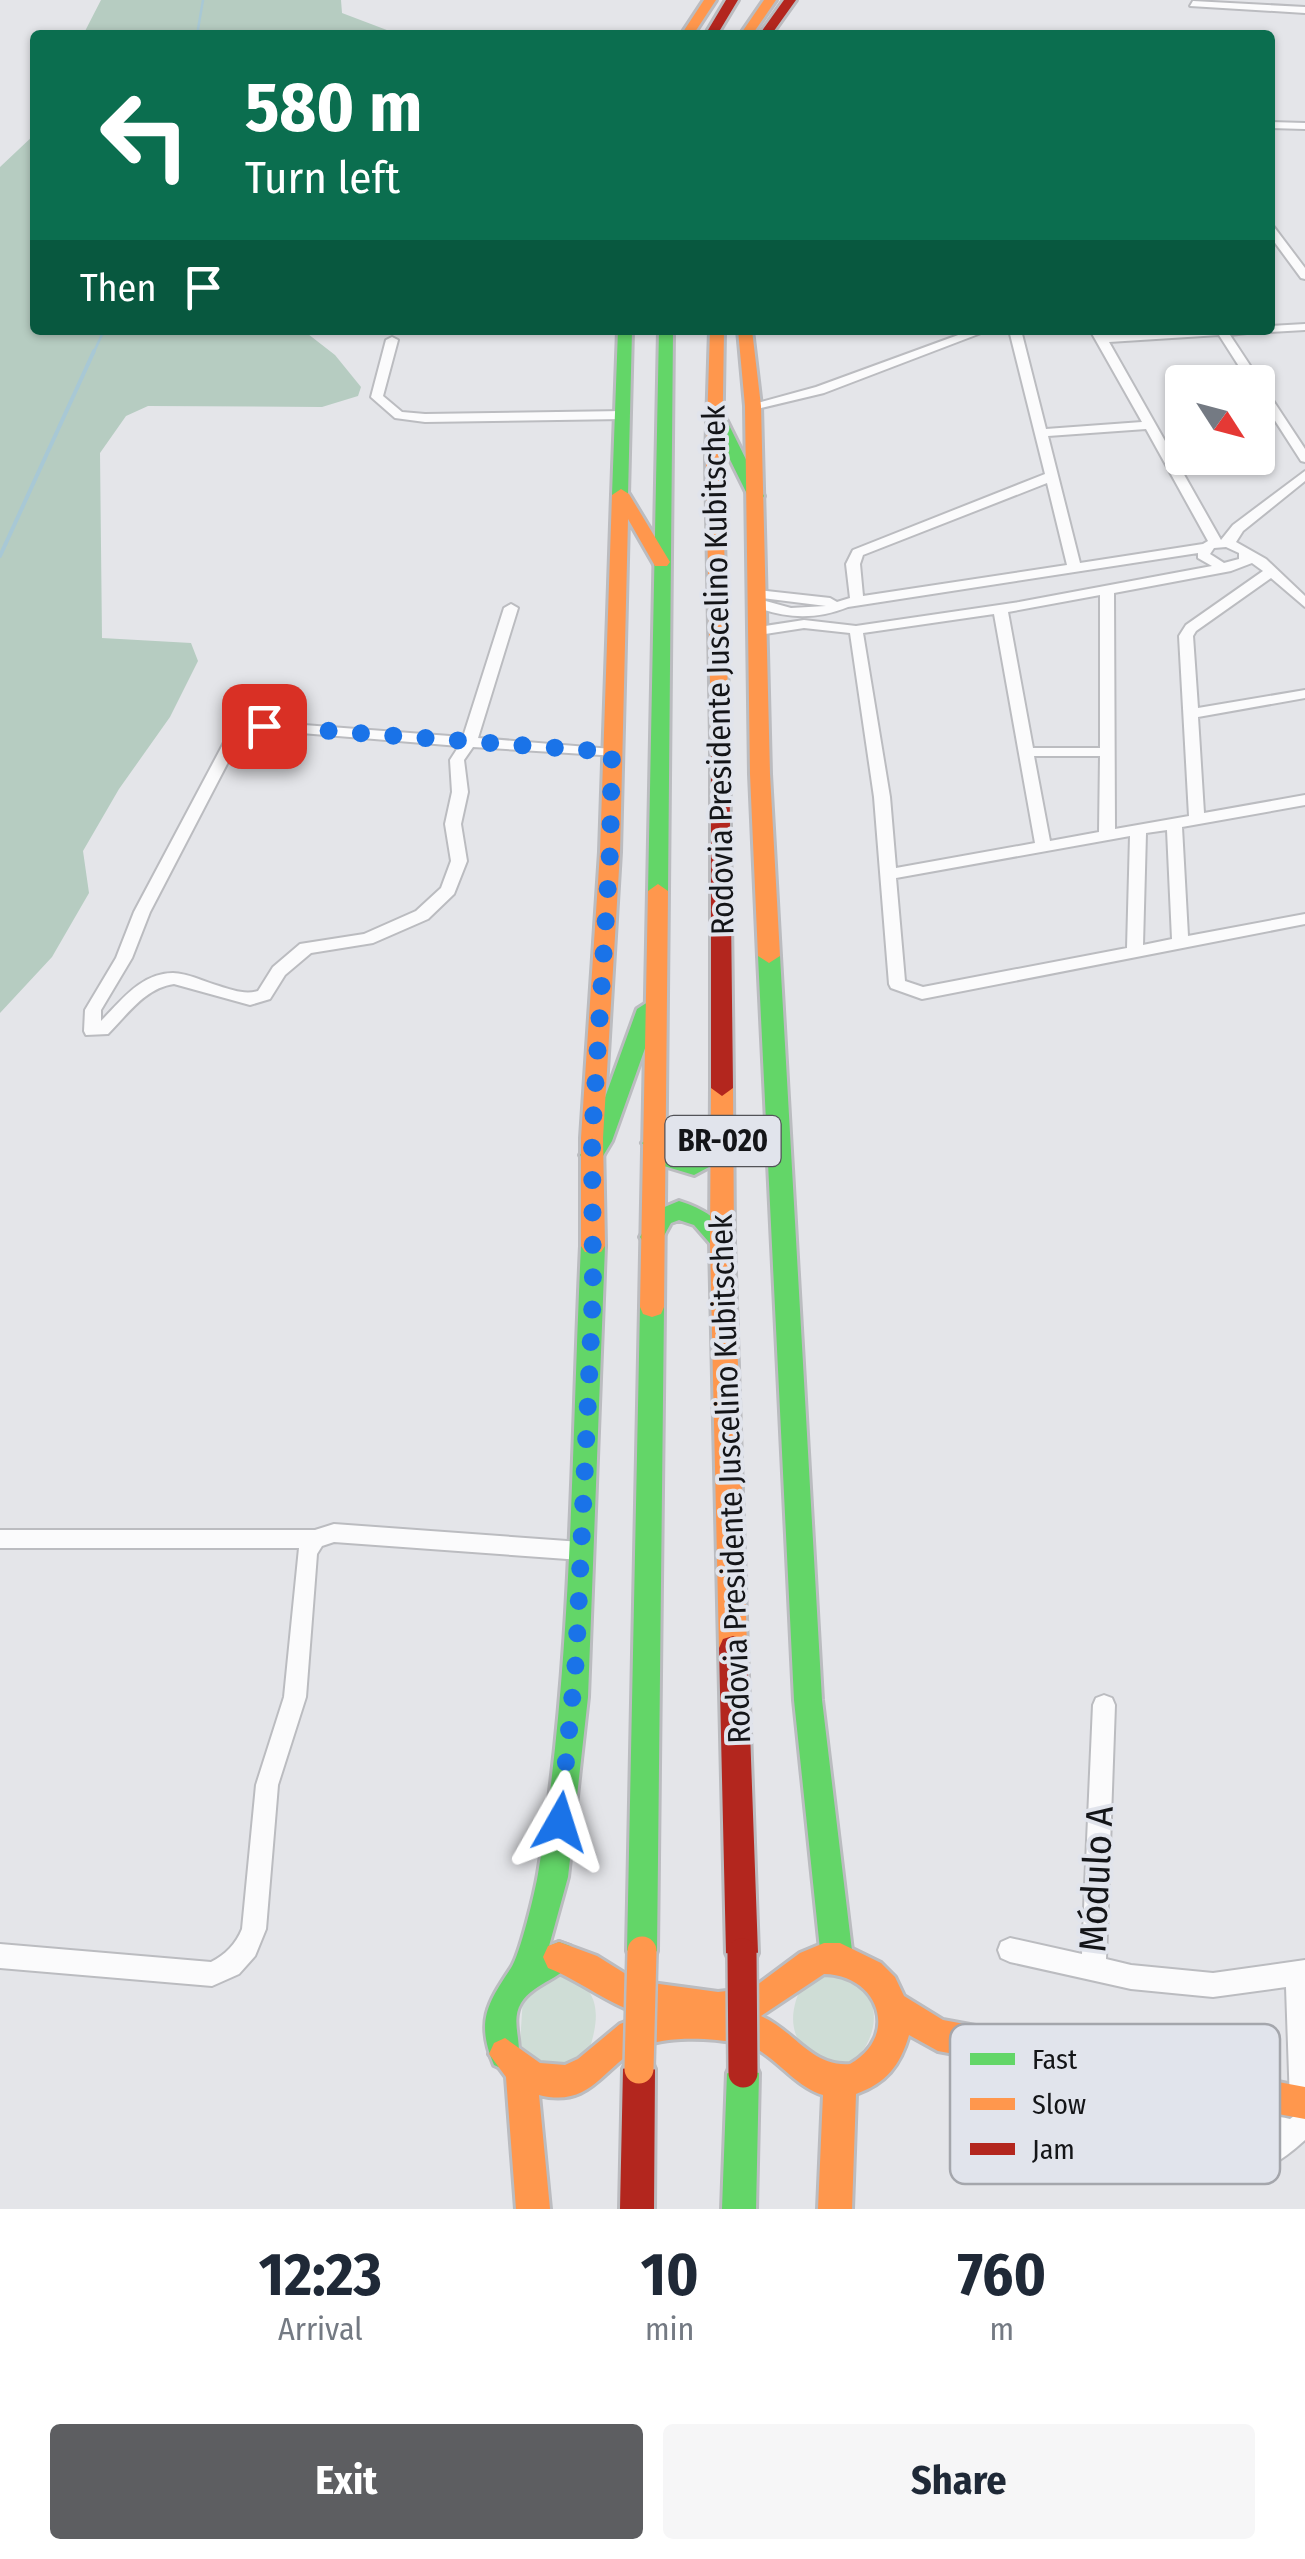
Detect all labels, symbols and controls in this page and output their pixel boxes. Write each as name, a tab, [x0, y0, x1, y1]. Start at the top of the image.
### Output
text: 580 m	[245, 66, 423, 150]
icon: left	[80, 70, 210, 200]
text: Turn left	[245, 151, 400, 205]
icon: arrive	[176, 260, 231, 315]
text: Then	[80, 265, 156, 311]
north arrow	[1165, 365, 1275, 475]
map controls	[1165, 365, 1275, 475]
street label: Rodovia Presidente Juscelino Kubitschek	[694, 405, 742, 935]
pin	[222, 684, 307, 769]
icon: arrive	[237, 699, 292, 754]
road number: BR-020	[666, 1116, 780, 1166]
street label: Rodovia Presidente Juscelino Kubitschek	[702, 1213, 758, 1744]
position arrow	[508, 1770, 612, 1874]
street label: Módulo A	[1069, 1805, 1123, 1953]
legend	[950, 2024, 1280, 2184]
text: Fast	[1032, 2043, 1078, 2076]
text: Slow	[1032, 2088, 1086, 2121]
text: Jam	[1032, 2133, 1075, 2166]
text: 12:23	[259, 2239, 382, 2311]
text: 10	[641, 2239, 699, 2311]
text: 760	[958, 2239, 1046, 2311]
text: Arrival	[278, 2310, 363, 2348]
text: min	[645, 2310, 694, 2348]
text: m	[990, 2310, 1014, 2348]
button: Exit	[50, 2424, 643, 2539]
button: Share	[663, 2424, 1255, 2539]

